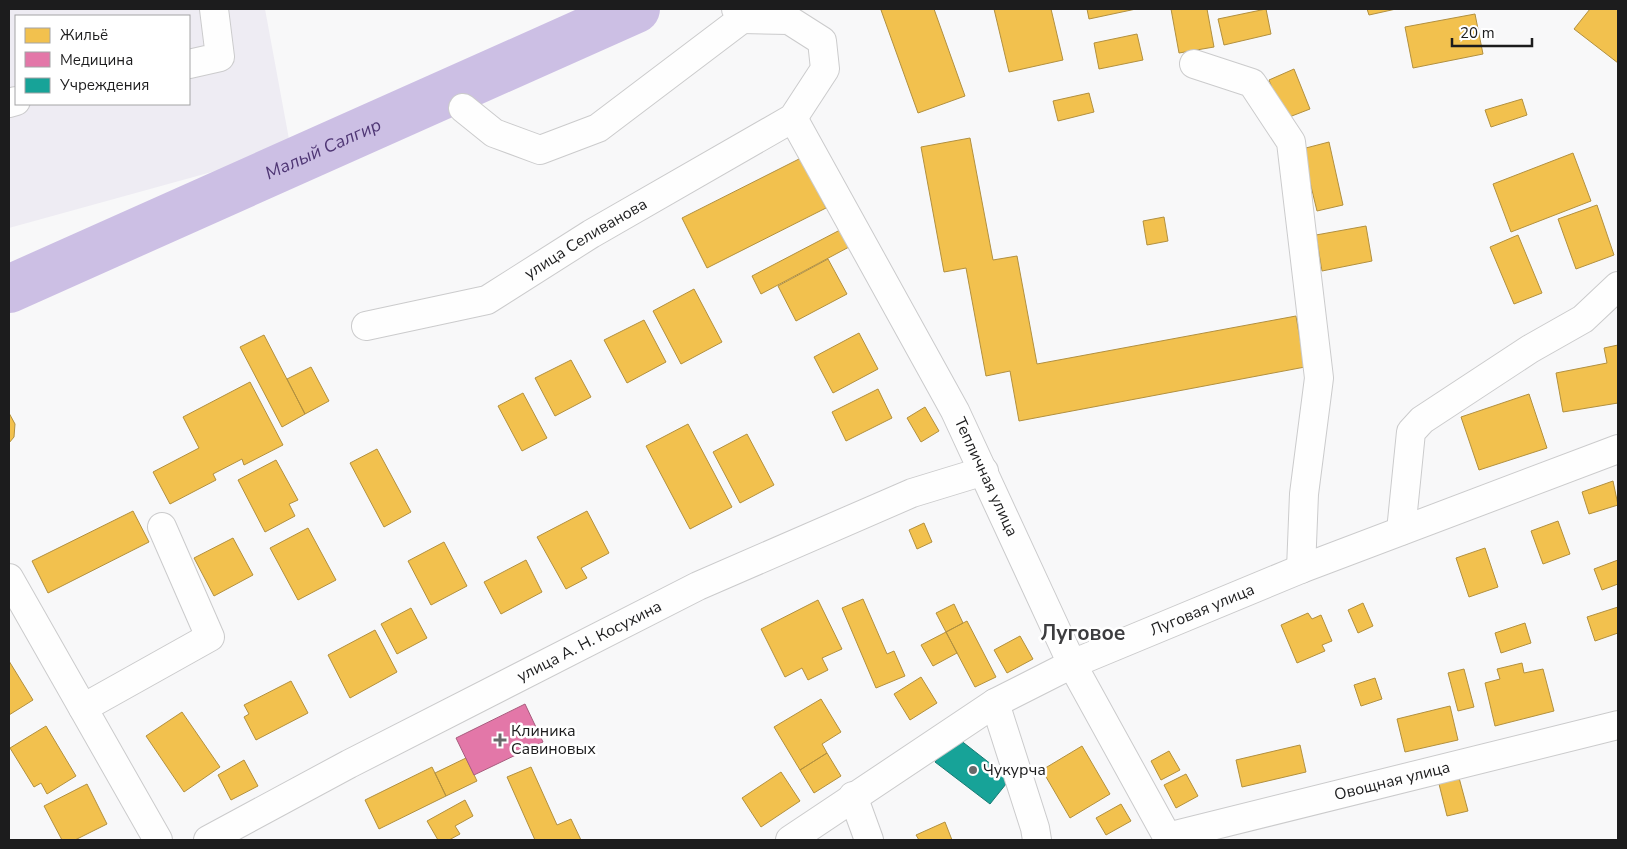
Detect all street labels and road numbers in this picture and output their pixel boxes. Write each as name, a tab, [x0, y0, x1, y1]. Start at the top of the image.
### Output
street label: улица Селиванова	[520, 193, 651, 284]
street label: Тепличная улица	[949, 414, 1023, 540]
street label: Луговая улица	[1147, 579, 1258, 641]
street label: улица А. Н. Косухина	[513, 595, 665, 687]
street label: Овощная улица	[1332, 756, 1452, 806]

